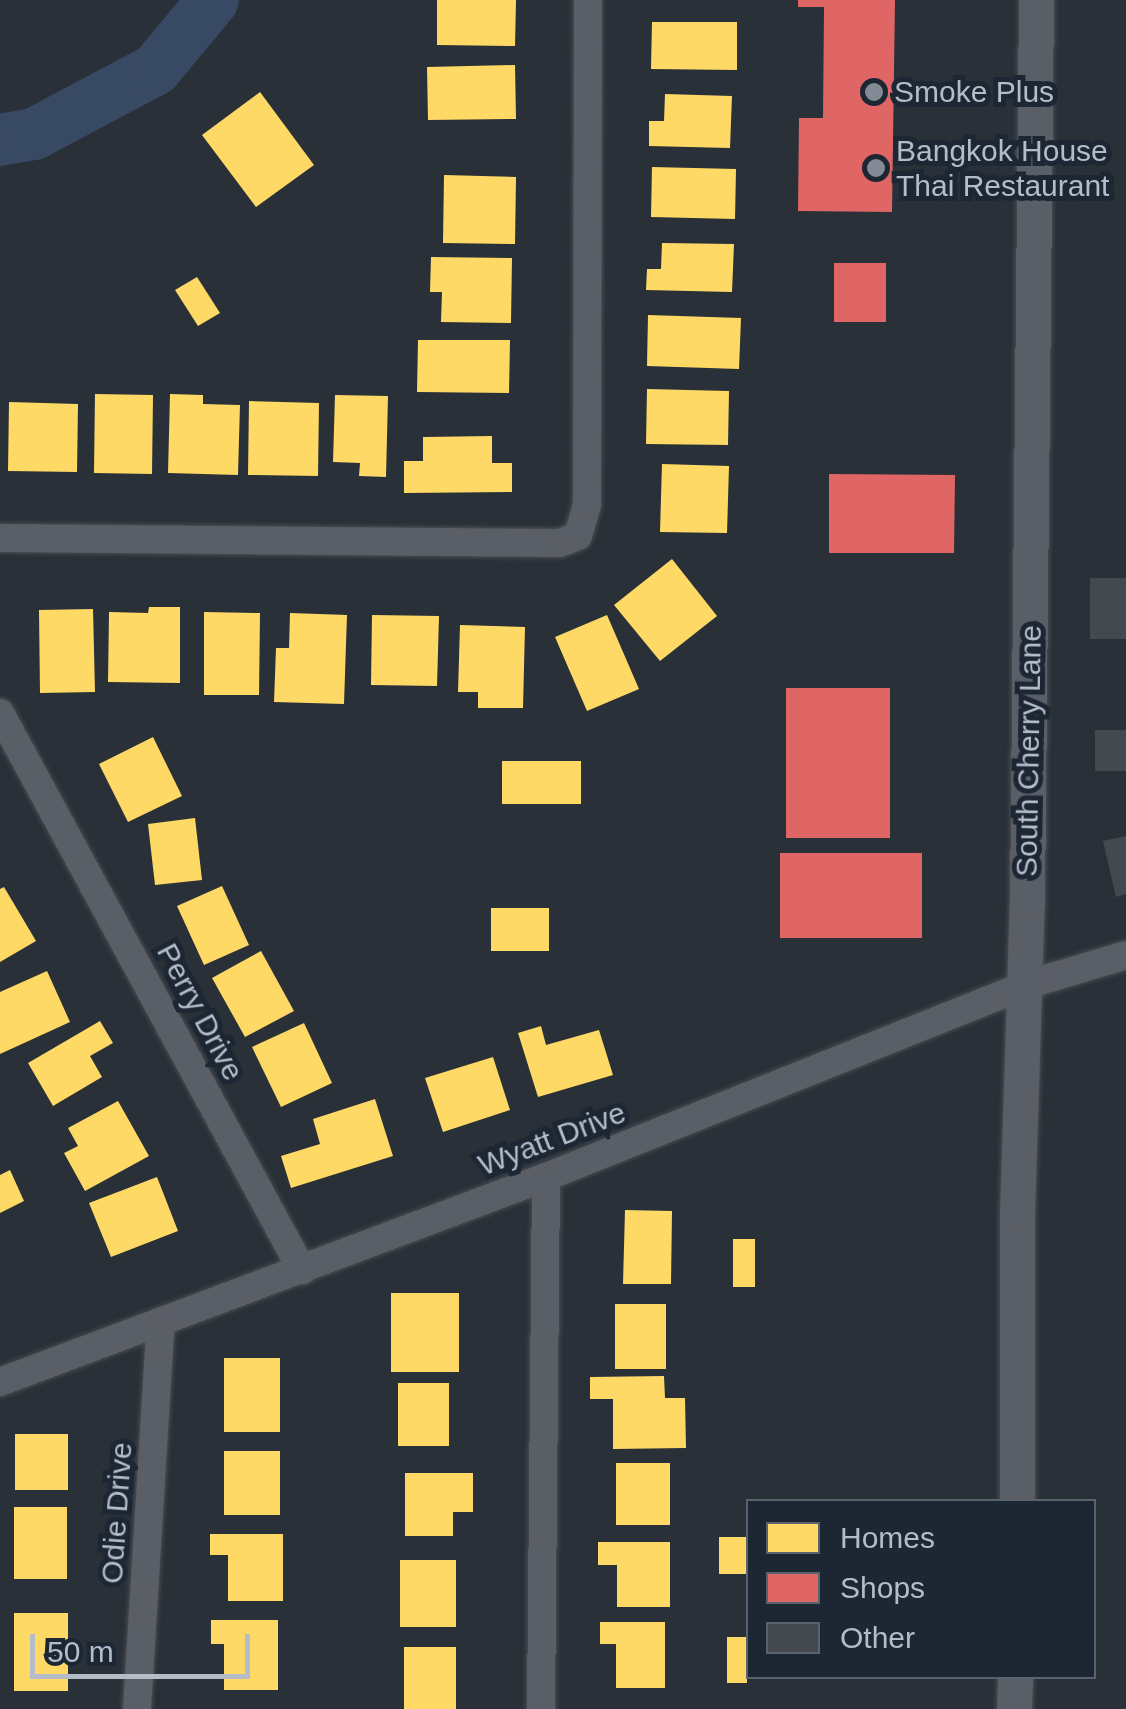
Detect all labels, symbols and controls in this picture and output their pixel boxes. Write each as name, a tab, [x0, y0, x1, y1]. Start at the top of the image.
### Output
place label: Smoke Plus	[894, 74, 1054, 110]
marker: Smoke Plus	[863, 81, 885, 103]
place label: Bangkok House Thai Restaurant	[896, 133, 1109, 204]
marker: Bangkok House Thai Restaurant	[865, 157, 887, 179]
street label: South Cherry Lane	[1009, 625, 1049, 877]
street label: Perry Drive	[149, 937, 251, 1087]
street label: Wyatt Drive	[473, 1094, 631, 1184]
street label: Odie Drive	[94, 1441, 140, 1585]
legend	[746, 1499, 1096, 1679]
text: Homes	[840, 1521, 935, 1554]
text: Shops	[840, 1571, 925, 1604]
scale bar	[35, 1614, 255, 1676]
text: Other	[840, 1621, 915, 1654]
text: 50 m	[47, 1635, 114, 1668]

